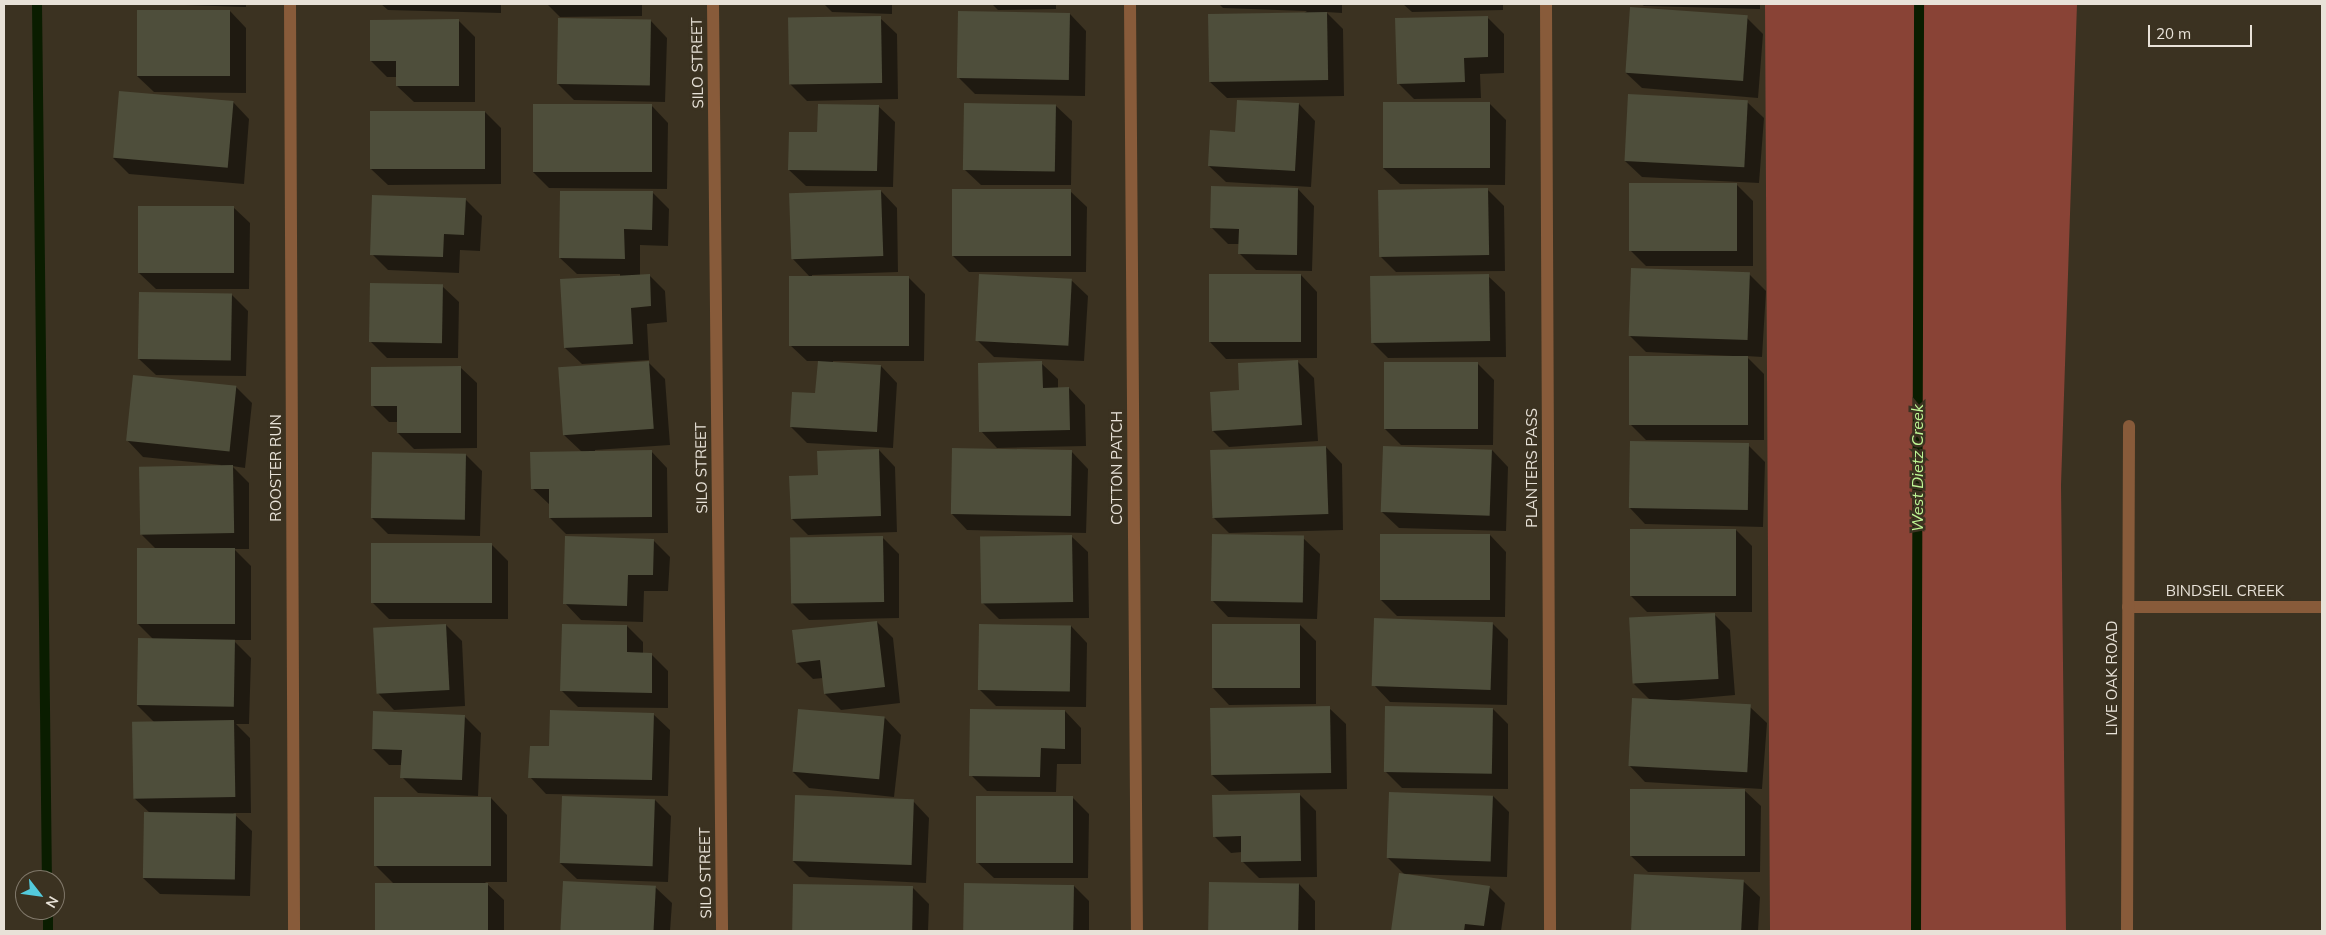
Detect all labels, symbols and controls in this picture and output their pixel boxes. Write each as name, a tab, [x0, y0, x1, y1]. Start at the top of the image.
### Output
scale bar	[2151, 15, 2255, 47]
street label: SILO STREET	[687, 17, 707, 109]
text: 20 m	[2156, 24, 2191, 43]
water label: West Dietz Creek	[1907, 404, 1927, 532]
street label: PLANTERS PASS	[1523, 408, 1541, 528]
street label: COTTON PATCH	[1108, 411, 1126, 525]
street label: ROOSTER RUN	[267, 414, 285, 522]
street label: SILO STREET	[691, 422, 711, 514]
street label: BINDSEIL CREEK	[2166, 582, 2284, 600]
street label: LIVE OAK ROAD	[2103, 620, 2121, 736]
street label: SILO STREET	[695, 827, 715, 919]
north arrow	[15, 870, 65, 920]
text: N	[42, 893, 63, 911]

